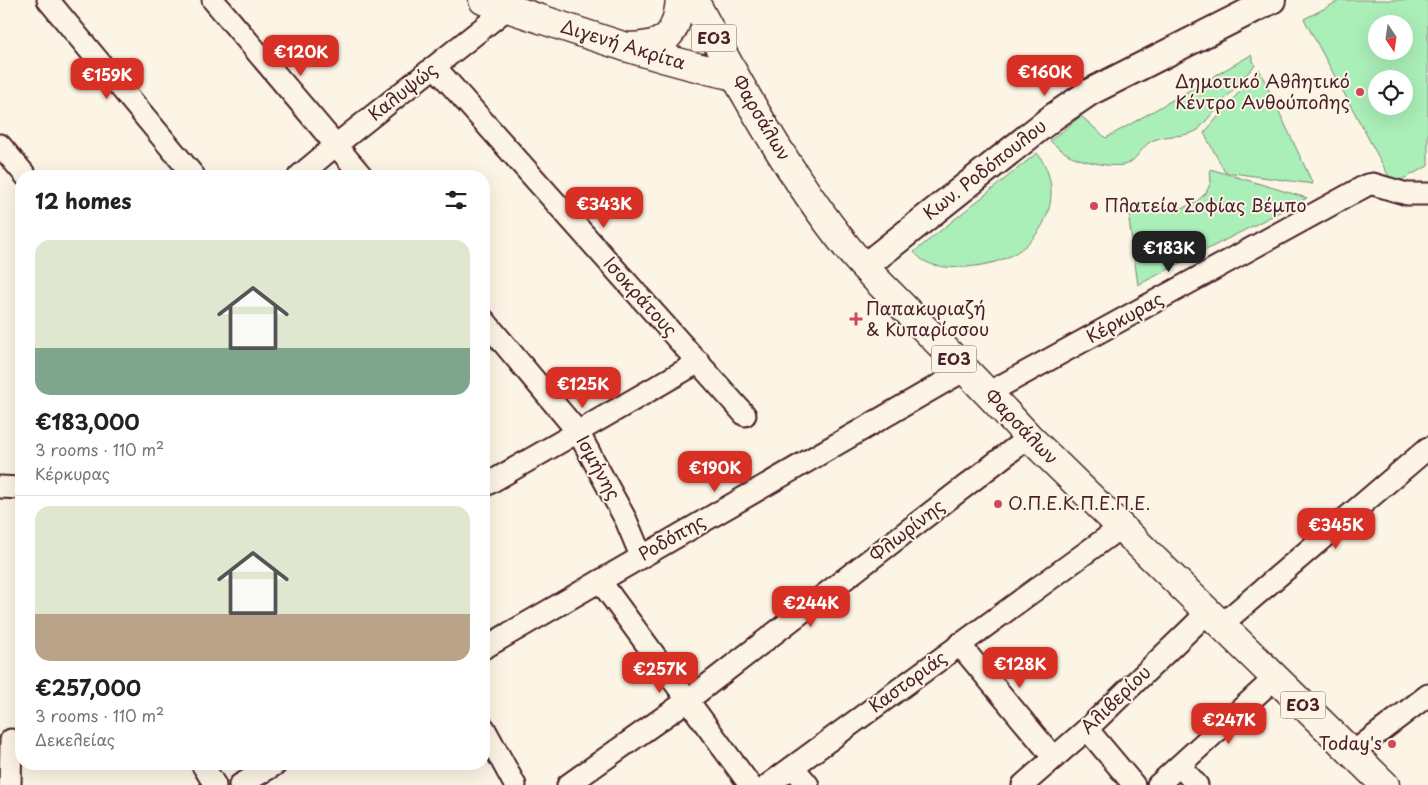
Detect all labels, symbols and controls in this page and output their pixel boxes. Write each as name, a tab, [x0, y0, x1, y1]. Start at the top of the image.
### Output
street label: Διγενή Ακρίτα	[558, 12, 689, 75]
north arrow	[1368, 15, 1412, 60]
map controls	[1368, 15, 1413, 115]
road number: ΕΟ3	[692, 24, 736, 52]
pin: €120K	[266, 34, 336, 77]
text: €120K	[274, 39, 328, 63]
pin: €160K	[1010, 54, 1080, 97]
street label: Καλυψώς	[362, 55, 442, 126]
pin: €159K	[72, 58, 142, 100]
text: €160K	[1018, 59, 1072, 83]
text: €159K	[82, 62, 132, 86]
place label: Δημοτικό Αθλητικό Κέντρο Ανθούπολης	[1175, 67, 1350, 115]
street label: Φαρσάλων	[726, 69, 799, 165]
button: locate	[1368, 70, 1413, 115]
marker: Δημοτικό Αθλητικό Κέντρο Ανθούπολης	[1354, 86, 1366, 98]
street label: Κων. Ροδόπουλου	[917, 112, 1052, 226]
text: 12 homes	[35, 184, 132, 216]
icon: filters	[442, 186, 470, 214]
pin: €343K	[569, 186, 639, 229]
text: €343K	[576, 191, 632, 215]
place label: Πλατεία Σοφίας Βέμπο	[1104, 191, 1307, 218]
marker: Πλατεία Σοφίας Βέμπο	[1088, 200, 1100, 212]
pin: €183K	[1134, 230, 1204, 273]
text: €183K	[1143, 235, 1195, 259]
street label: Ισοκράτους	[598, 250, 684, 342]
icon: home	[208, 273, 298, 363]
street label: Κέρκυρας	[1081, 284, 1168, 349]
place label: Παπακυριαζή & Κυπαρίσσου	[866, 294, 989, 342]
marker: Παπακυριαζή & Κυπαρίσσου	[850, 313, 862, 325]
road number: ΕΟ3	[932, 346, 976, 372]
pin: €125K	[548, 366, 618, 409]
text: €125K	[557, 371, 609, 395]
street label: Φαρσάλων	[979, 382, 1065, 470]
text: €183,000	[35, 405, 140, 437]
street label: Ισμήνης	[571, 430, 628, 504]
text: 3 rooms · 110 m²	[35, 437, 164, 461]
pin: €190K	[680, 450, 750, 493]
text: €190K	[689, 455, 741, 479]
text: Κέρκυρας	[35, 461, 110, 485]
place label: Ο.Π.Ε.Κ.Π.Ε.Π.Ε.	[1008, 489, 1150, 516]
street label: Φλωρίνης	[863, 492, 949, 568]
marker: Ο.Π.Ε.Κ.Π.Ε.Π.Ε.	[992, 498, 1004, 510]
street label: Ροδόπης	[633, 507, 710, 567]
pin: €345K	[1301, 508, 1371, 550]
text: €345K	[1308, 512, 1364, 536]
icon: home	[208, 538, 298, 628]
pin: €244K	[776, 586, 846, 628]
text: €244K	[783, 590, 839, 614]
street label: Καστοριάς	[863, 643, 952, 718]
pin: €128K	[985, 646, 1055, 689]
text: €128K	[994, 651, 1046, 675]
pin: €257K	[625, 652, 695, 694]
text: €257K	[633, 656, 687, 680]
street label: Αλιβερίου	[1074, 658, 1156, 739]
text: €257,000	[35, 671, 141, 703]
road number: ΕΟ3	[1280, 692, 1326, 718]
pin: €247K	[1194, 702, 1264, 745]
text: 3 rooms · 110 m²	[35, 703, 164, 727]
text: €247K	[1202, 707, 1256, 731]
text: Δεκελείας	[35, 727, 115, 751]
place label: Today's	[1319, 729, 1382, 756]
marker: Today's	[1386, 738, 1398, 750]

